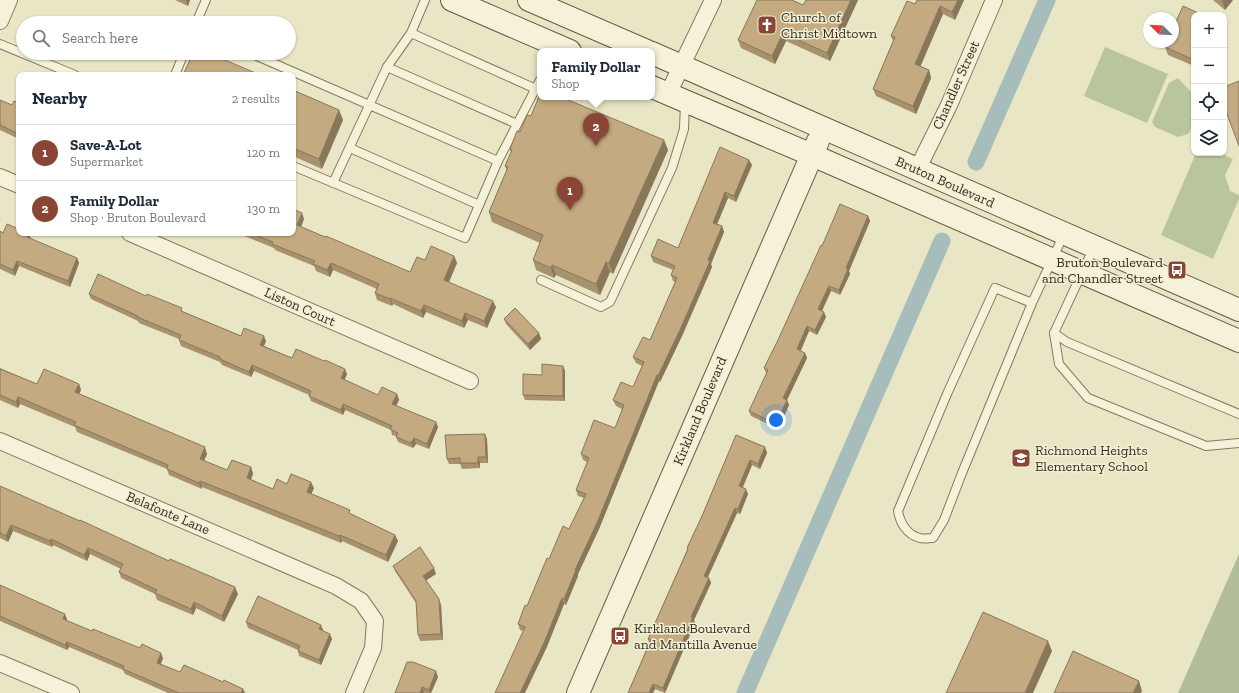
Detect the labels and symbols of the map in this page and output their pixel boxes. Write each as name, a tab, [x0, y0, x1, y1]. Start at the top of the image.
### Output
place label: Church of Christ Midtown	[781, 9, 877, 42]
north arrow	[1143, 12, 1179, 48]
church icon: Church of Christ Midtown	[756, 14, 778, 36]
street label: Chandler Street	[929, 37, 983, 132]
pin: 2	[583, 113, 609, 146]
street label: Bruton Boulevard	[893, 153, 998, 212]
pin: 1	[557, 177, 583, 210]
place label: Bruton Boulevard and Chandler Street	[1042, 254, 1164, 287]
bus stop icon: Bruton Boulevard and Chandler Street	[1166, 259, 1188, 281]
street label: Liston Court	[262, 284, 339, 331]
street label: Kirkland Boulevard	[669, 354, 731, 468]
your location	[766, 410, 786, 430]
place label: Richmond Heights Elementary School	[1035, 442, 1148, 475]
school or university icon: Richmond Heights Elementary School	[1010, 447, 1032, 469]
street label: Belafonte Lane	[124, 488, 213, 538]
place label: Kirkland Boulevard and Mantilla Avenue	[634, 620, 757, 653]
bus stop icon: Kirkland Boulevard and Mantilla Avenue	[609, 625, 631, 647]

